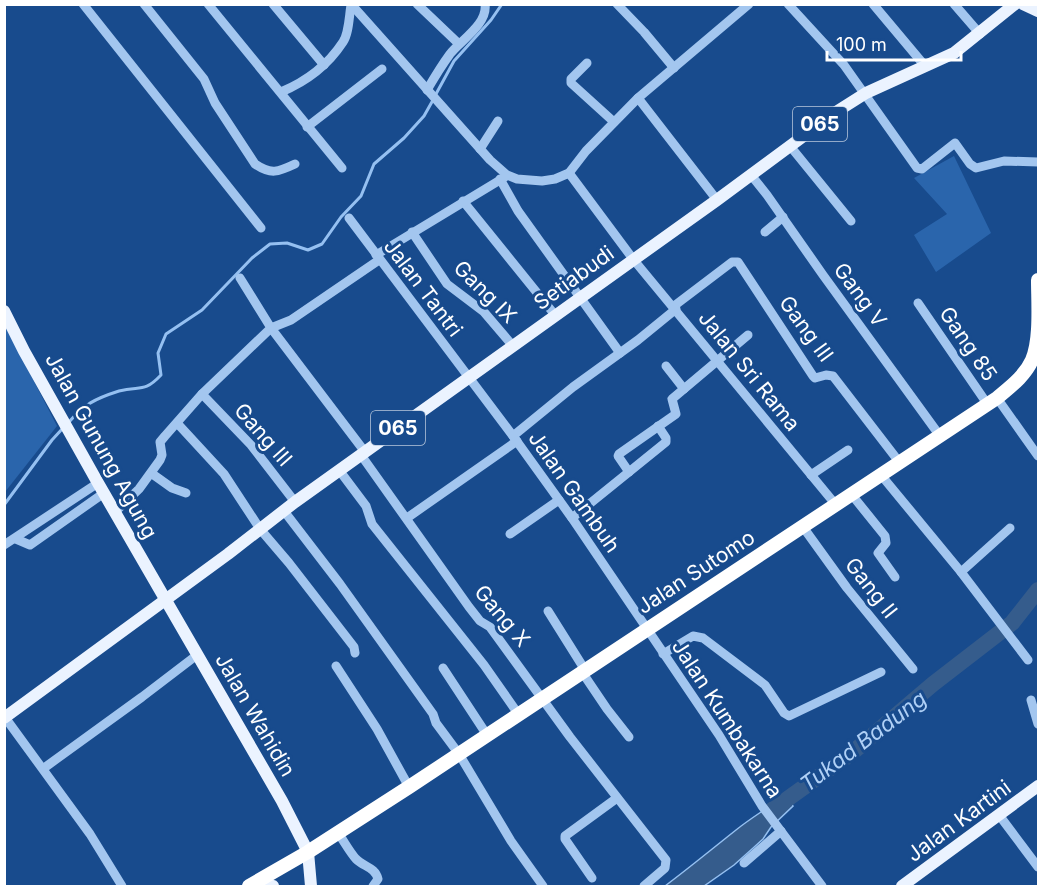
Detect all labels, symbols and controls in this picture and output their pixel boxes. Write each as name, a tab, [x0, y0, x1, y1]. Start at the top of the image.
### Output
scale bar	[827, 24, 960, 62]
text: 100 m	[836, 34, 887, 55]
road number: 065	[793, 107, 847, 141]
street label: Jalan Tantri	[379, 234, 468, 341]
street label: Setiabudi	[529, 240, 619, 315]
street label: Gang IX	[449, 255, 522, 328]
street label: Gang V	[829, 258, 892, 332]
street label: Gang III	[774, 291, 839, 367]
street label: Gang 85	[934, 302, 1002, 386]
street label: Jalan Sri Rama	[693, 306, 805, 436]
street label: Jalan Gunung Agung	[40, 349, 163, 543]
street label: Gang III	[229, 398, 298, 471]
road number: 065	[371, 411, 425, 445]
street label: Jalan Gambuh	[523, 426, 626, 557]
street label: Jalan Sutomo	[632, 524, 759, 619]
street label: Gang II	[840, 552, 903, 623]
street label: Gang X	[469, 580, 535, 652]
street label: Jalan Kumbakarna	[667, 635, 788, 803]
street label: Jalan Wahidin	[210, 649, 301, 781]
water label: Tukad Badung	[795, 685, 931, 797]
street label: Jalan Kartini	[902, 774, 1016, 867]

